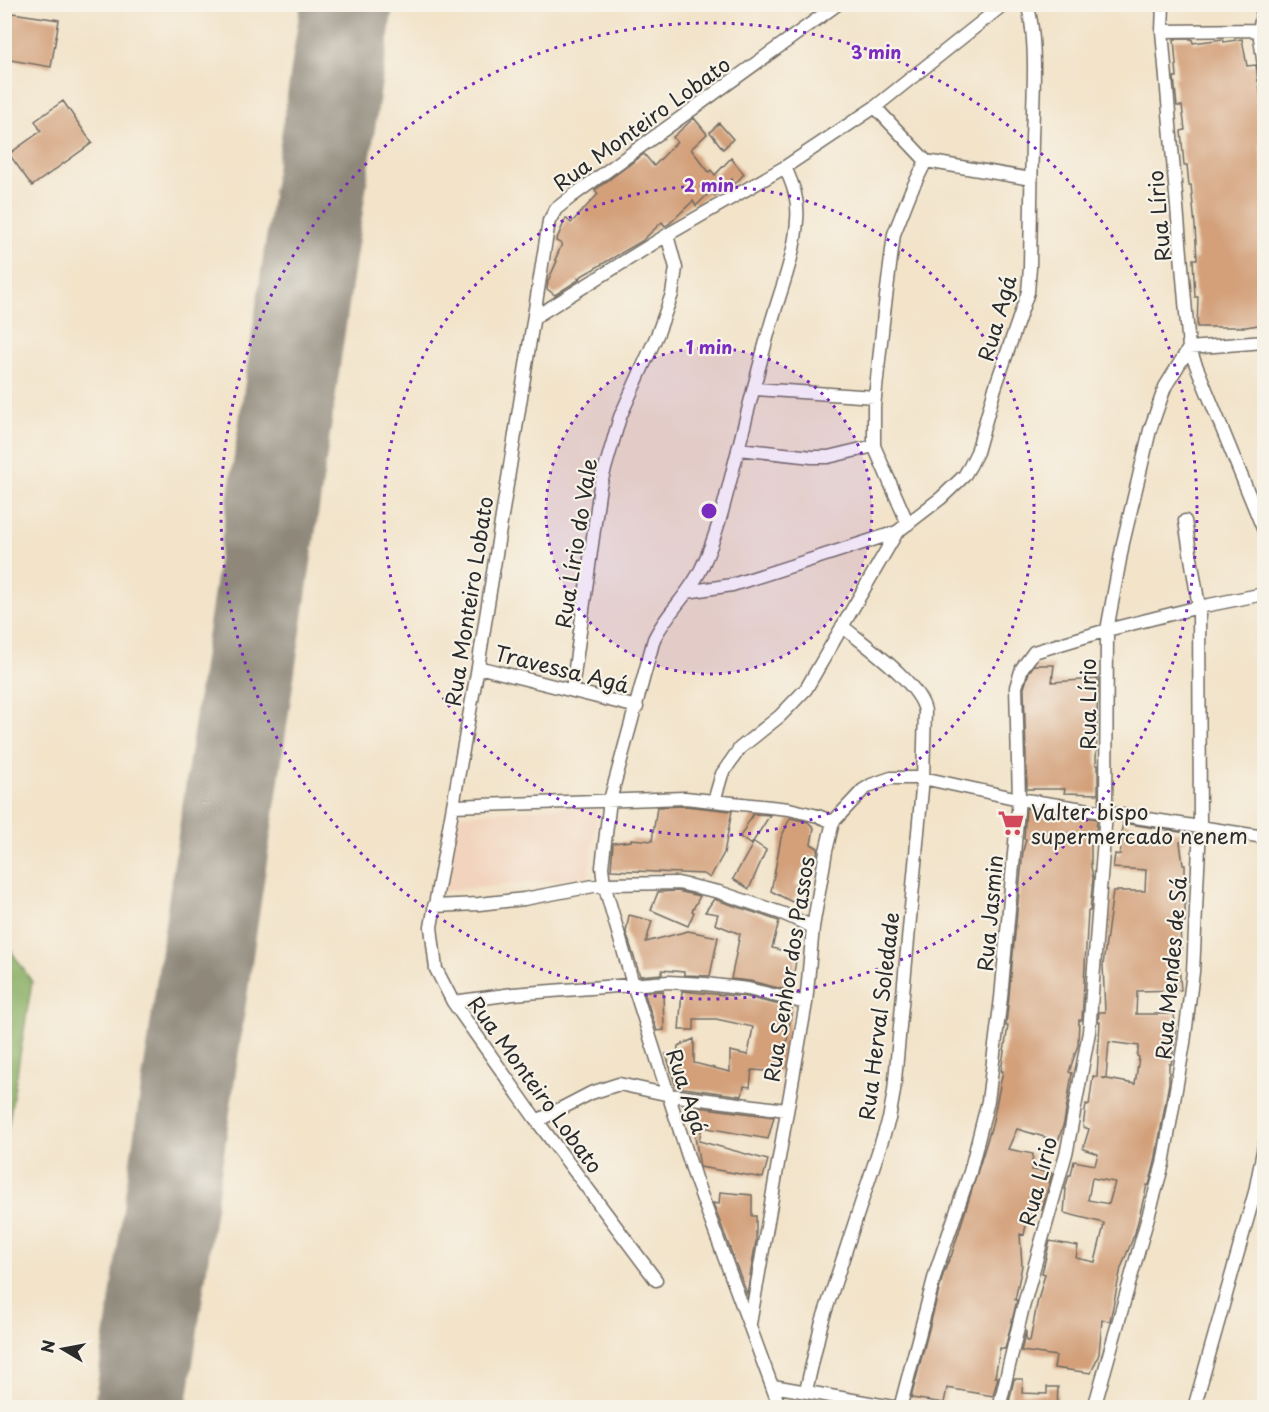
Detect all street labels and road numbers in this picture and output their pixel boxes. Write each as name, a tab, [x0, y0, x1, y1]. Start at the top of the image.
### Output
street label: Rua Monteiro Lobato	[546, 48, 736, 198]
street label: Rua Lírio	[1138, 169, 1178, 263]
street label: Rua Agá	[968, 271, 1024, 365]
street label: Rua Lírio do Vale	[546, 456, 604, 630]
street label: Rua Monteiro Lobato	[436, 494, 500, 708]
street label: Travessa Agá	[491, 636, 633, 700]
street label: Rua Lírio	[1071, 658, 1103, 750]
street label: Rua Jasmin	[968, 853, 1010, 973]
street label: Rua Senhor dos Passos	[754, 854, 822, 1084]
street label: Rua Mendes de Sá	[1146, 875, 1194, 1061]
street label: Rua Herval Soledade	[849, 910, 907, 1122]
street label: Rua Monteiro Lobato	[461, 989, 611, 1179]
street label: Rua Agá	[659, 1044, 717, 1138]
street label: Rua Lírio	[1010, 1133, 1064, 1229]

